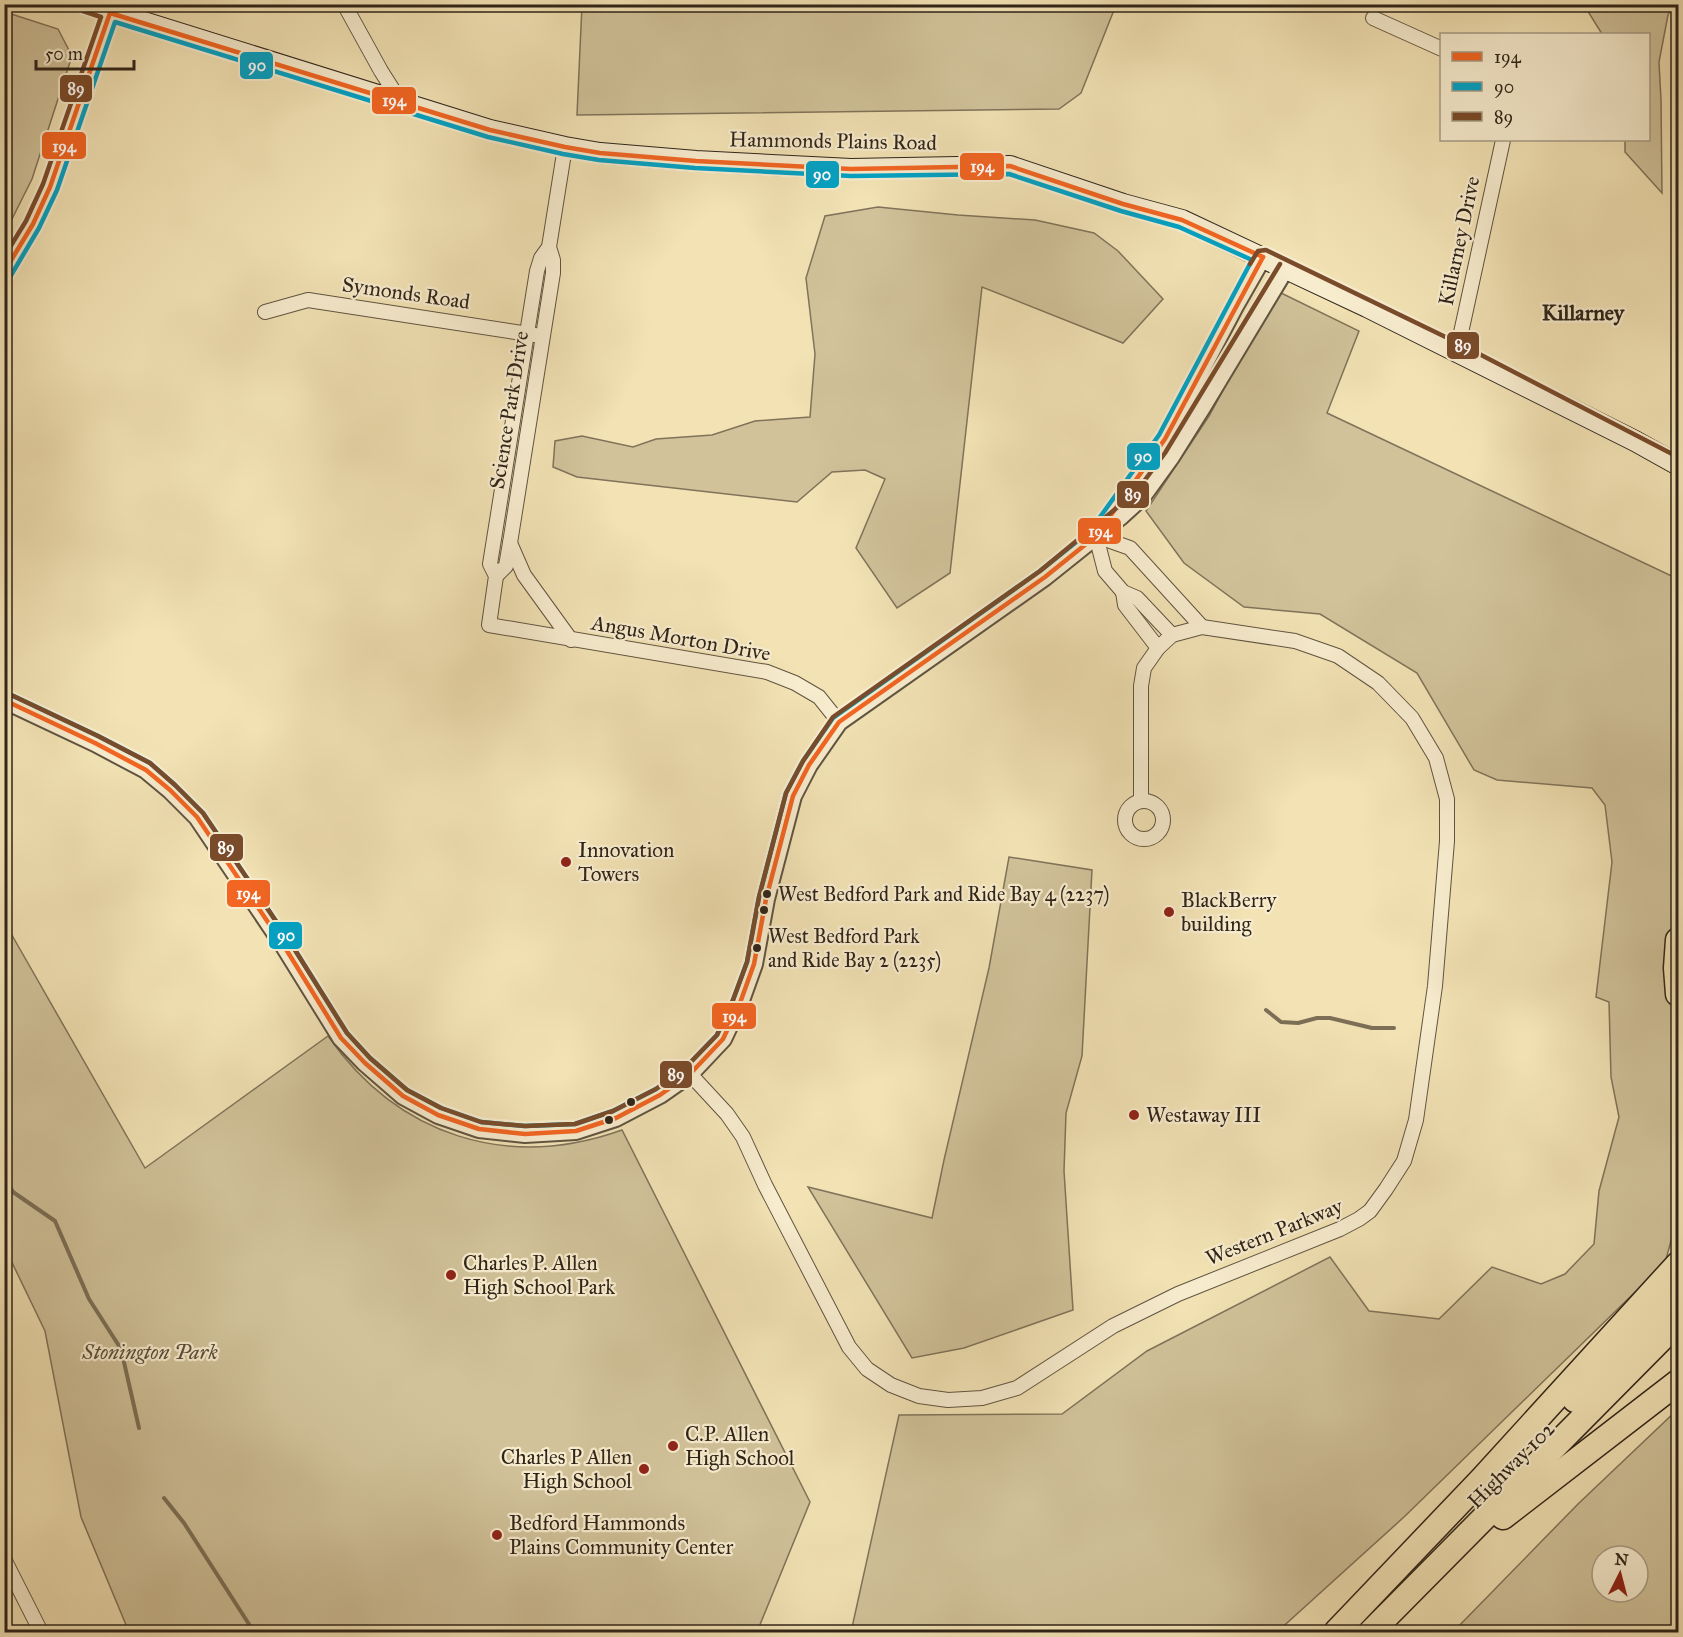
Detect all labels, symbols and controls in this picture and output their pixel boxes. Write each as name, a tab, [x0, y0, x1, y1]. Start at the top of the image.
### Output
scale bar	[36, 33, 134, 71]
legend	[1440, 33, 1650, 141]
text: 50 m	[45, 43, 83, 65]
text: 194	[1494, 46, 1522, 68]
line badge: 90	[239, 51, 274, 80]
text: 90	[248, 56, 266, 76]
line badge: 89	[59, 74, 93, 103]
text: 90	[1494, 76, 1514, 98]
text: 89	[67, 79, 85, 99]
line badge: 194	[371, 86, 417, 115]
text: 194	[382, 91, 407, 111]
text: 89	[1494, 106, 1513, 128]
street label: Hammonds Plains Road	[729, 126, 938, 156]
line badge: 194	[41, 131, 87, 160]
text: 194	[52, 137, 77, 157]
line badge: 194	[959, 152, 1005, 181]
text: 194	[970, 157, 995, 177]
line badge: 90	[805, 160, 840, 189]
text: 90	[813, 165, 831, 185]
street label: Killarney Drive	[1433, 174, 1485, 308]
street label: Symonds Road	[340, 271, 472, 315]
district label: Killarney	[1542, 299, 1626, 326]
street label: Science Park Drive	[484, 329, 534, 491]
line badge: 89	[1446, 331, 1480, 360]
text: 89	[1454, 336, 1472, 356]
line badge: 90	[1126, 442, 1161, 471]
text: 90	[1134, 447, 1152, 467]
line badge: 89	[1116, 480, 1150, 509]
text: 89	[1124, 485, 1142, 505]
line badge: 194	[1077, 517, 1122, 545]
text: 194	[1088, 522, 1113, 542]
street label: Angus Morton Drive	[588, 609, 773, 667]
line badge: 89	[209, 833, 244, 862]
place label: Innovation Towers	[578, 837, 674, 887]
text: 89	[217, 838, 235, 858]
marker: Innovation Towers	[559, 855, 573, 869]
line badge: 194	[226, 879, 271, 908]
place label: West Bedford Park and Ride Bay 4 (2237)	[778, 882, 1110, 907]
text: 194	[236, 884, 261, 904]
place label: BlackBerry building	[1181, 887, 1277, 937]
marker: West Bedford Park and Ride Bay 4 (2237)	[761, 888, 773, 900]
unlabelled marker	[758, 904, 770, 916]
marker: BlackBerry building	[1162, 905, 1176, 919]
line badge: 90	[268, 921, 303, 950]
place label: West Bedford Park and Ride Bay 2 (2235)	[768, 924, 941, 973]
text: 90	[277, 926, 295, 946]
marker: West Bedford Park and Ride Bay 2 (2235)	[751, 942, 763, 954]
line badge: 194	[711, 1002, 757, 1030]
text: 194	[722, 1007, 747, 1027]
line badge: 89	[659, 1060, 693, 1089]
text: 89	[667, 1065, 685, 1085]
unlabelled marker	[625, 1096, 637, 1108]
place label: Westaway III	[1146, 1102, 1261, 1128]
marker: Westaway III	[1127, 1108, 1141, 1122]
unlabelled marker	[603, 1114, 615, 1126]
street label: Western Parkway	[1202, 1192, 1347, 1271]
place label: Charles P. Allen High School Park	[463, 1250, 615, 1300]
marker: Charles P. Allen High School Park	[444, 1268, 458, 1282]
park label: Stonington Park	[81, 1339, 218, 1365]
street label: Highway 102	[1462, 1416, 1560, 1514]
place label: C.P. Allen High School	[685, 1421, 795, 1471]
marker: C.P. Allen High School	[666, 1439, 680, 1453]
place label: Charles P Allen High School	[501, 1444, 632, 1494]
marker: Charles P Allen High School	[637, 1462, 651, 1476]
place label: Bedford Hammonds Plains Community Center	[509, 1510, 734, 1560]
marker: Bedford Hammonds Plains Community Center	[490, 1528, 504, 1542]
north arrow	[1590, 1544, 1650, 1604]
text: N	[1614, 1549, 1630, 1570]

